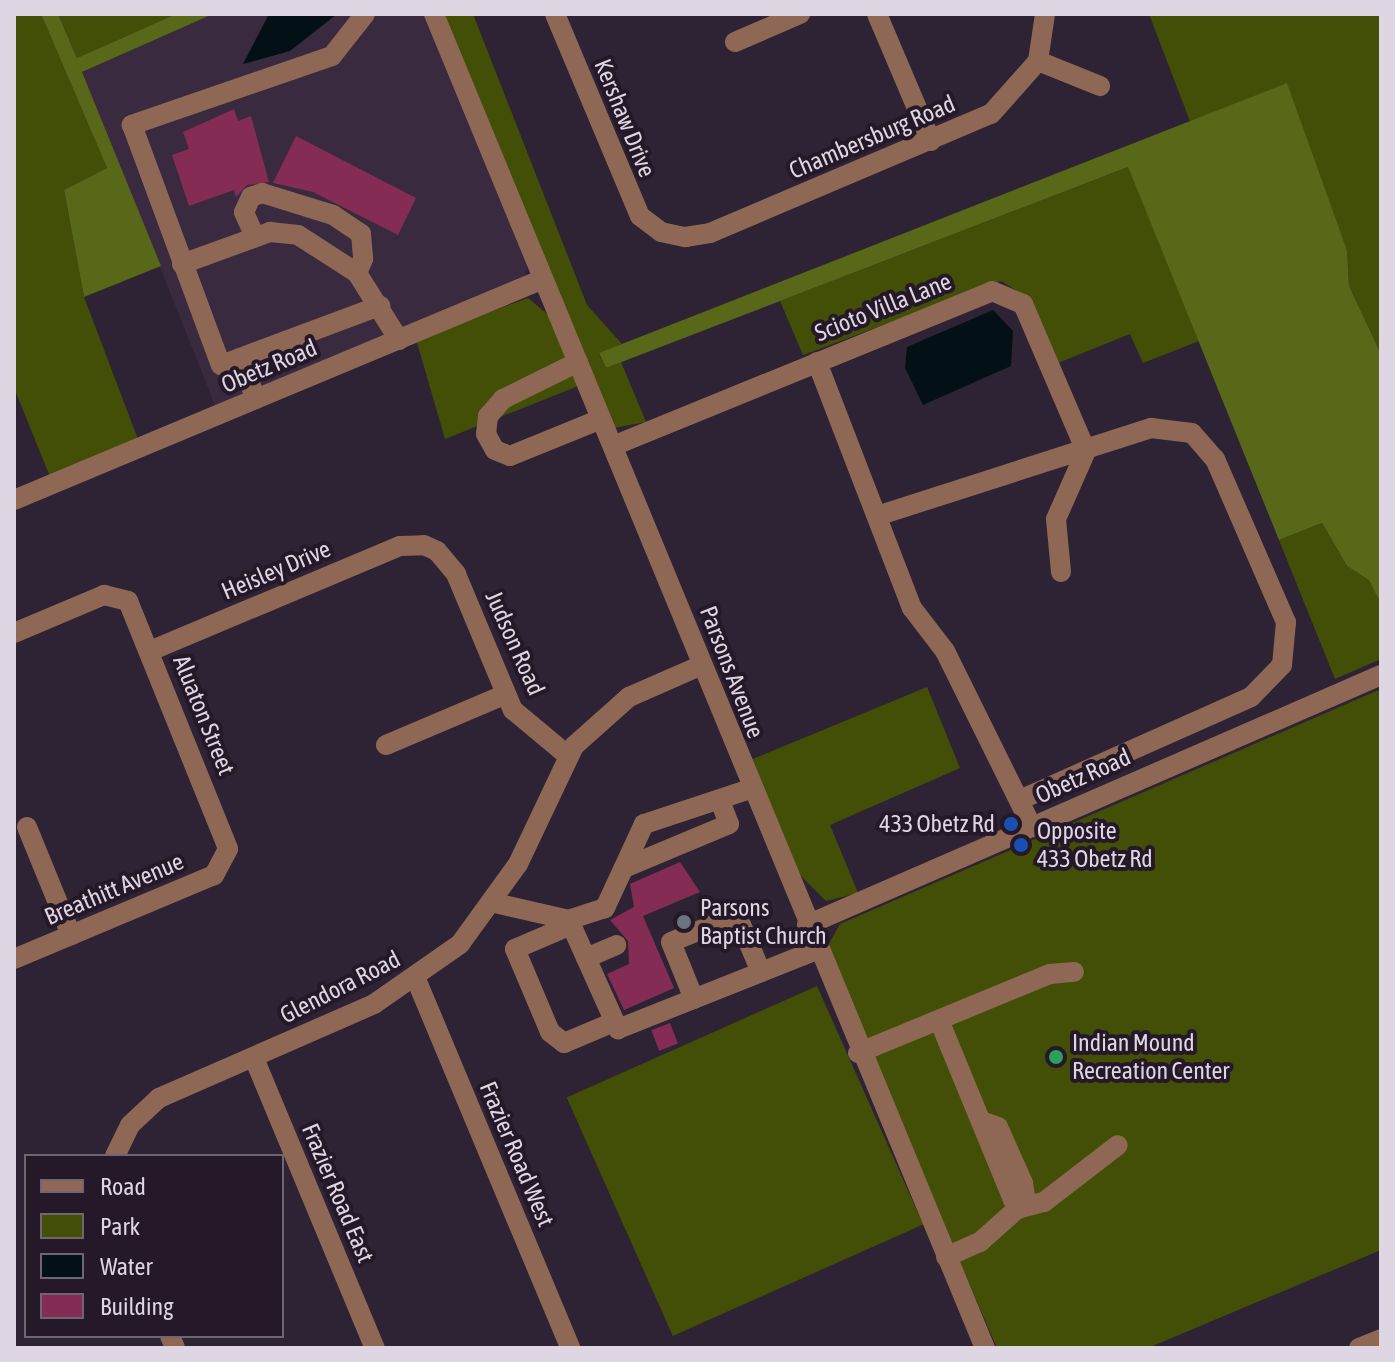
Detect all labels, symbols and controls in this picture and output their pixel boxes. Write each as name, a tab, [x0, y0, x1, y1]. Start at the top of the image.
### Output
street label: Kershaw Drive	[588, 55, 662, 181]
street label: Chambersburg Road	[785, 89, 959, 185]
street label: Scioto Villa Lane	[811, 267, 955, 347]
street label: Obetz Road	[217, 333, 321, 399]
street label: Heisley Drive	[217, 534, 335, 606]
street label: Judson Road	[479, 586, 551, 700]
street label: Parsons Avenue	[694, 602, 770, 742]
street label: Aluaton Street	[167, 651, 241, 779]
street label: Obetz Road	[1031, 742, 1135, 810]
place label: 433 Obetz Rd	[879, 810, 995, 838]
marker: 433 Obetz Rd	[1002, 815, 1020, 833]
place label: Opposite 433 Obetz Rd	[1037, 817, 1153, 873]
marker: Opposite 433 Obetz Rd	[1012, 836, 1030, 854]
street label: Breathitt Avenue	[40, 847, 188, 931]
place label: Parsons Baptist Church	[700, 894, 827, 950]
marker: Parsons Baptist Church	[675, 913, 693, 931]
street label: Glendora Road	[275, 944, 405, 1030]
place label: Indian Mound Recreation Center	[1072, 1029, 1229, 1085]
marker: Indian Mound Recreation Center	[1047, 1048, 1065, 1066]
street label: Frazier Road West	[474, 1077, 560, 1231]
street label: Frazier Road East	[296, 1119, 380, 1267]
legend	[24, 1154, 284, 1338]
text: Road	[100, 1173, 146, 1200]
text: Park	[100, 1213, 140, 1240]
text: Water	[100, 1253, 153, 1280]
text: Building	[100, 1293, 173, 1320]

